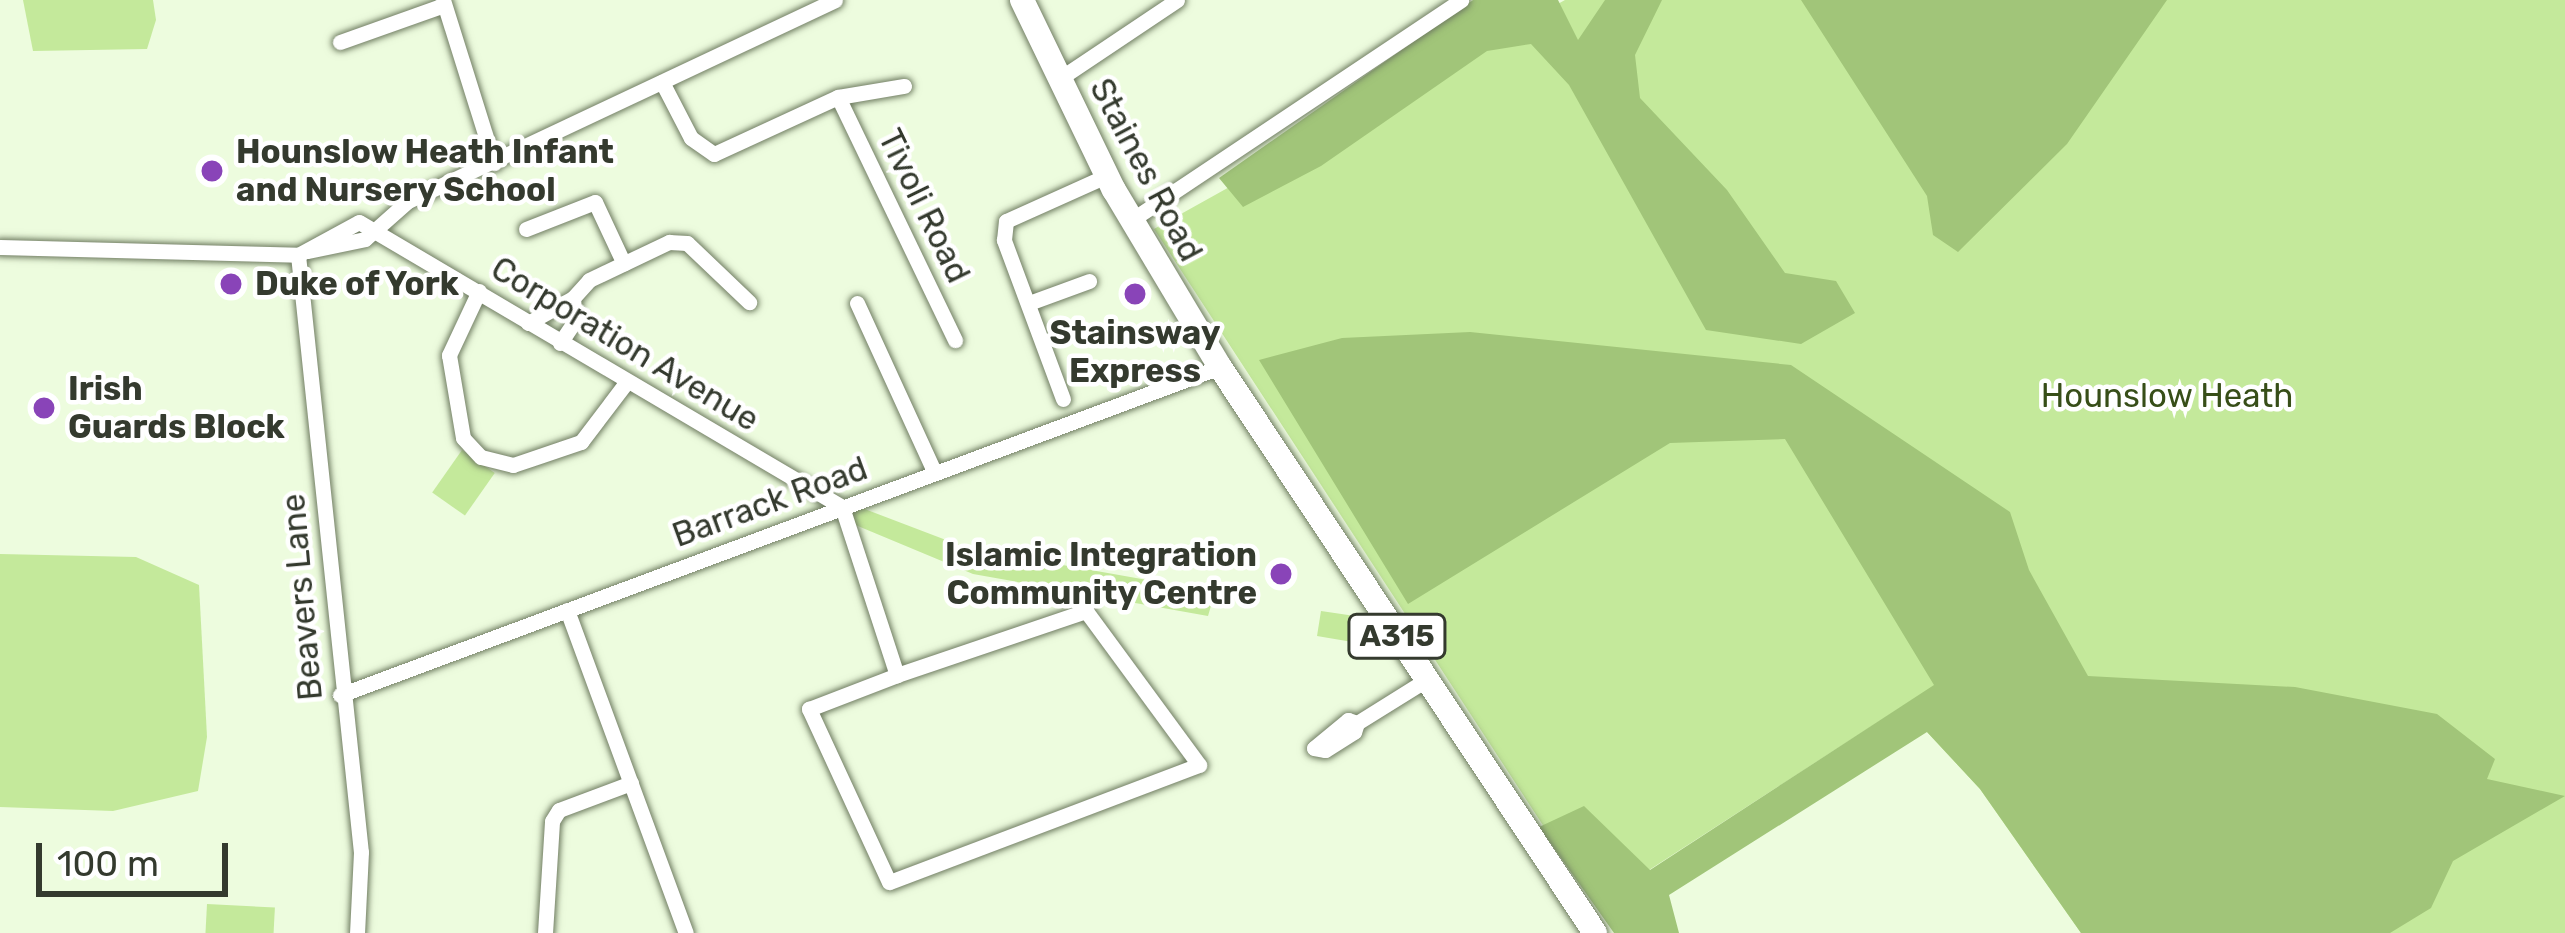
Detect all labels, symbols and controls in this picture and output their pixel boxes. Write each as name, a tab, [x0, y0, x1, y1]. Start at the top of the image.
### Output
street label: Staines Road	[1081, 72, 1211, 268]
street label: Tivoli Road	[870, 123, 978, 289]
place label: Hounslow Heath Infant and Nursery School	[236, 132, 615, 210]
marker: Hounslow Heath Infant and Nursery School	[199, 158, 225, 184]
street label: Corporation Avenue	[484, 248, 766, 440]
place label: Duke of York	[255, 264, 461, 304]
marker: Duke of York	[218, 271, 244, 297]
marker: Stainsway Express	[1122, 281, 1148, 307]
place label: Stainsway Express	[1050, 313, 1220, 391]
place label: Irish Guards Block	[68, 369, 285, 447]
park label: Hounslow Heath	[2040, 376, 2294, 416]
marker: Irish Guards Block	[31, 395, 57, 421]
street label: Barrack Road	[667, 448, 873, 556]
street label: Beavers Lane	[273, 492, 331, 702]
place label: Islamic Integration Community Centre	[945, 535, 1257, 613]
marker: Islamic Integration Community Centre	[1268, 561, 1294, 587]
road number: A315	[1346, 612, 1448, 660]
scale bar	[42, 819, 234, 893]
text: 100 m	[57, 842, 159, 885]

